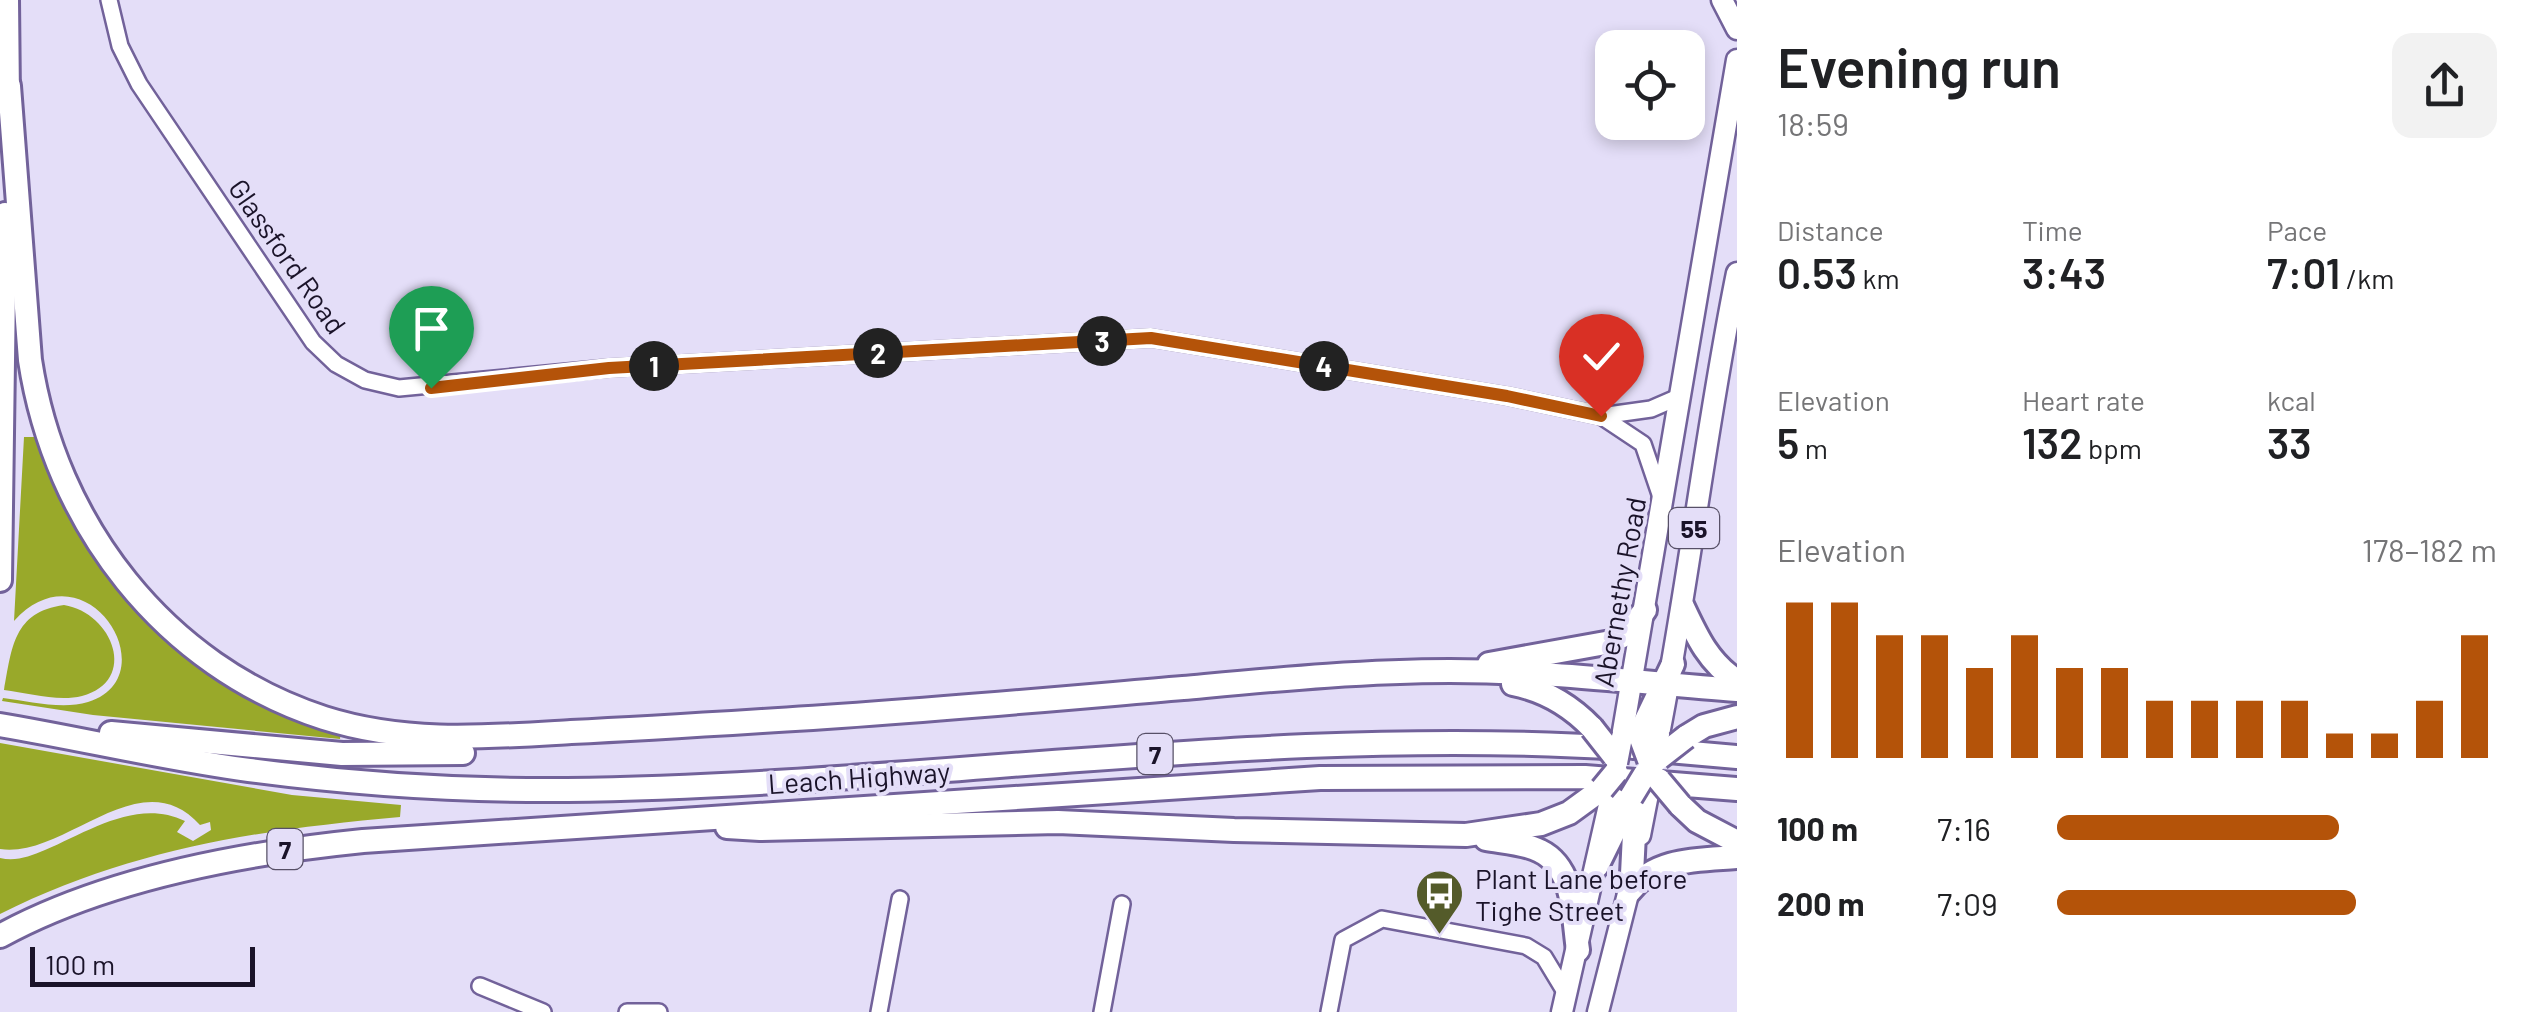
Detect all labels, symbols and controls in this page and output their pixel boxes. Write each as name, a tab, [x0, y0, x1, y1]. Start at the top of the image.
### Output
map controls	[1595, 30, 1705, 140]
button: locate	[1595, 30, 1705, 140]
text: Evening run	[1777, 33, 2061, 99]
button: share	[2392, 33, 2497, 138]
text: 18:59	[1777, 104, 1849, 142]
street label: Glassford Road	[222, 172, 354, 340]
text: Distance	[1777, 213, 1884, 247]
text: Time	[2022, 213, 2083, 247]
text: Pace	[2267, 213, 2327, 247]
text: 0.53	[1777, 247, 1857, 297]
text: 3:43	[2022, 247, 2106, 297]
text: 7:01	[2267, 247, 2340, 297]
text: km	[1857, 261, 1900, 295]
text: /km	[2340, 261, 2394, 295]
pin	[389, 286, 474, 389]
icon: arrive	[404, 301, 459, 356]
pin	[1559, 314, 1644, 417]
pin: 3	[1077, 316, 1127, 366]
text: 3	[1094, 324, 1110, 358]
pin: 2	[853, 328, 903, 378]
icon: check	[1574, 329, 1629, 384]
text: 2	[870, 336, 886, 370]
pin: 1	[629, 341, 679, 391]
pin: 4	[1299, 341, 1349, 391]
text: 1	[649, 349, 659, 383]
text: 4	[1316, 349, 1332, 383]
text: Elevation	[1777, 383, 1890, 417]
text: Heart rate	[2022, 383, 2145, 417]
text: kcal	[2267, 383, 2316, 417]
text: 5	[1777, 417, 1799, 467]
text: 132	[2022, 417, 2082, 467]
text: 33	[2267, 417, 2312, 467]
text: m	[1799, 431, 1828, 465]
text: bpm	[2082, 431, 2142, 465]
street label: Abernethy Road	[1586, 494, 1652, 690]
road number: 55	[1669, 508, 1719, 548]
text: Elevation	[1777, 530, 1906, 568]
text: 178–182 m	[2362, 530, 2497, 568]
road number: 7	[1138, 734, 1172, 774]
street label: Leach Highway	[767, 754, 951, 800]
text: 100 m	[1777, 809, 1858, 847]
text: 7:16	[1937, 809, 1991, 847]
road number: 7	[268, 829, 302, 869]
place label: Plant Lane before Tighe Street	[1475, 861, 1688, 927]
bus stop icon: Plant Lane before Tighe Street	[1414, 868, 1466, 936]
text: 200 m	[1777, 884, 1865, 922]
text: 7:09	[1937, 884, 1998, 922]
scale bar	[30, 942, 255, 986]
text: 100 m	[45, 947, 115, 981]

